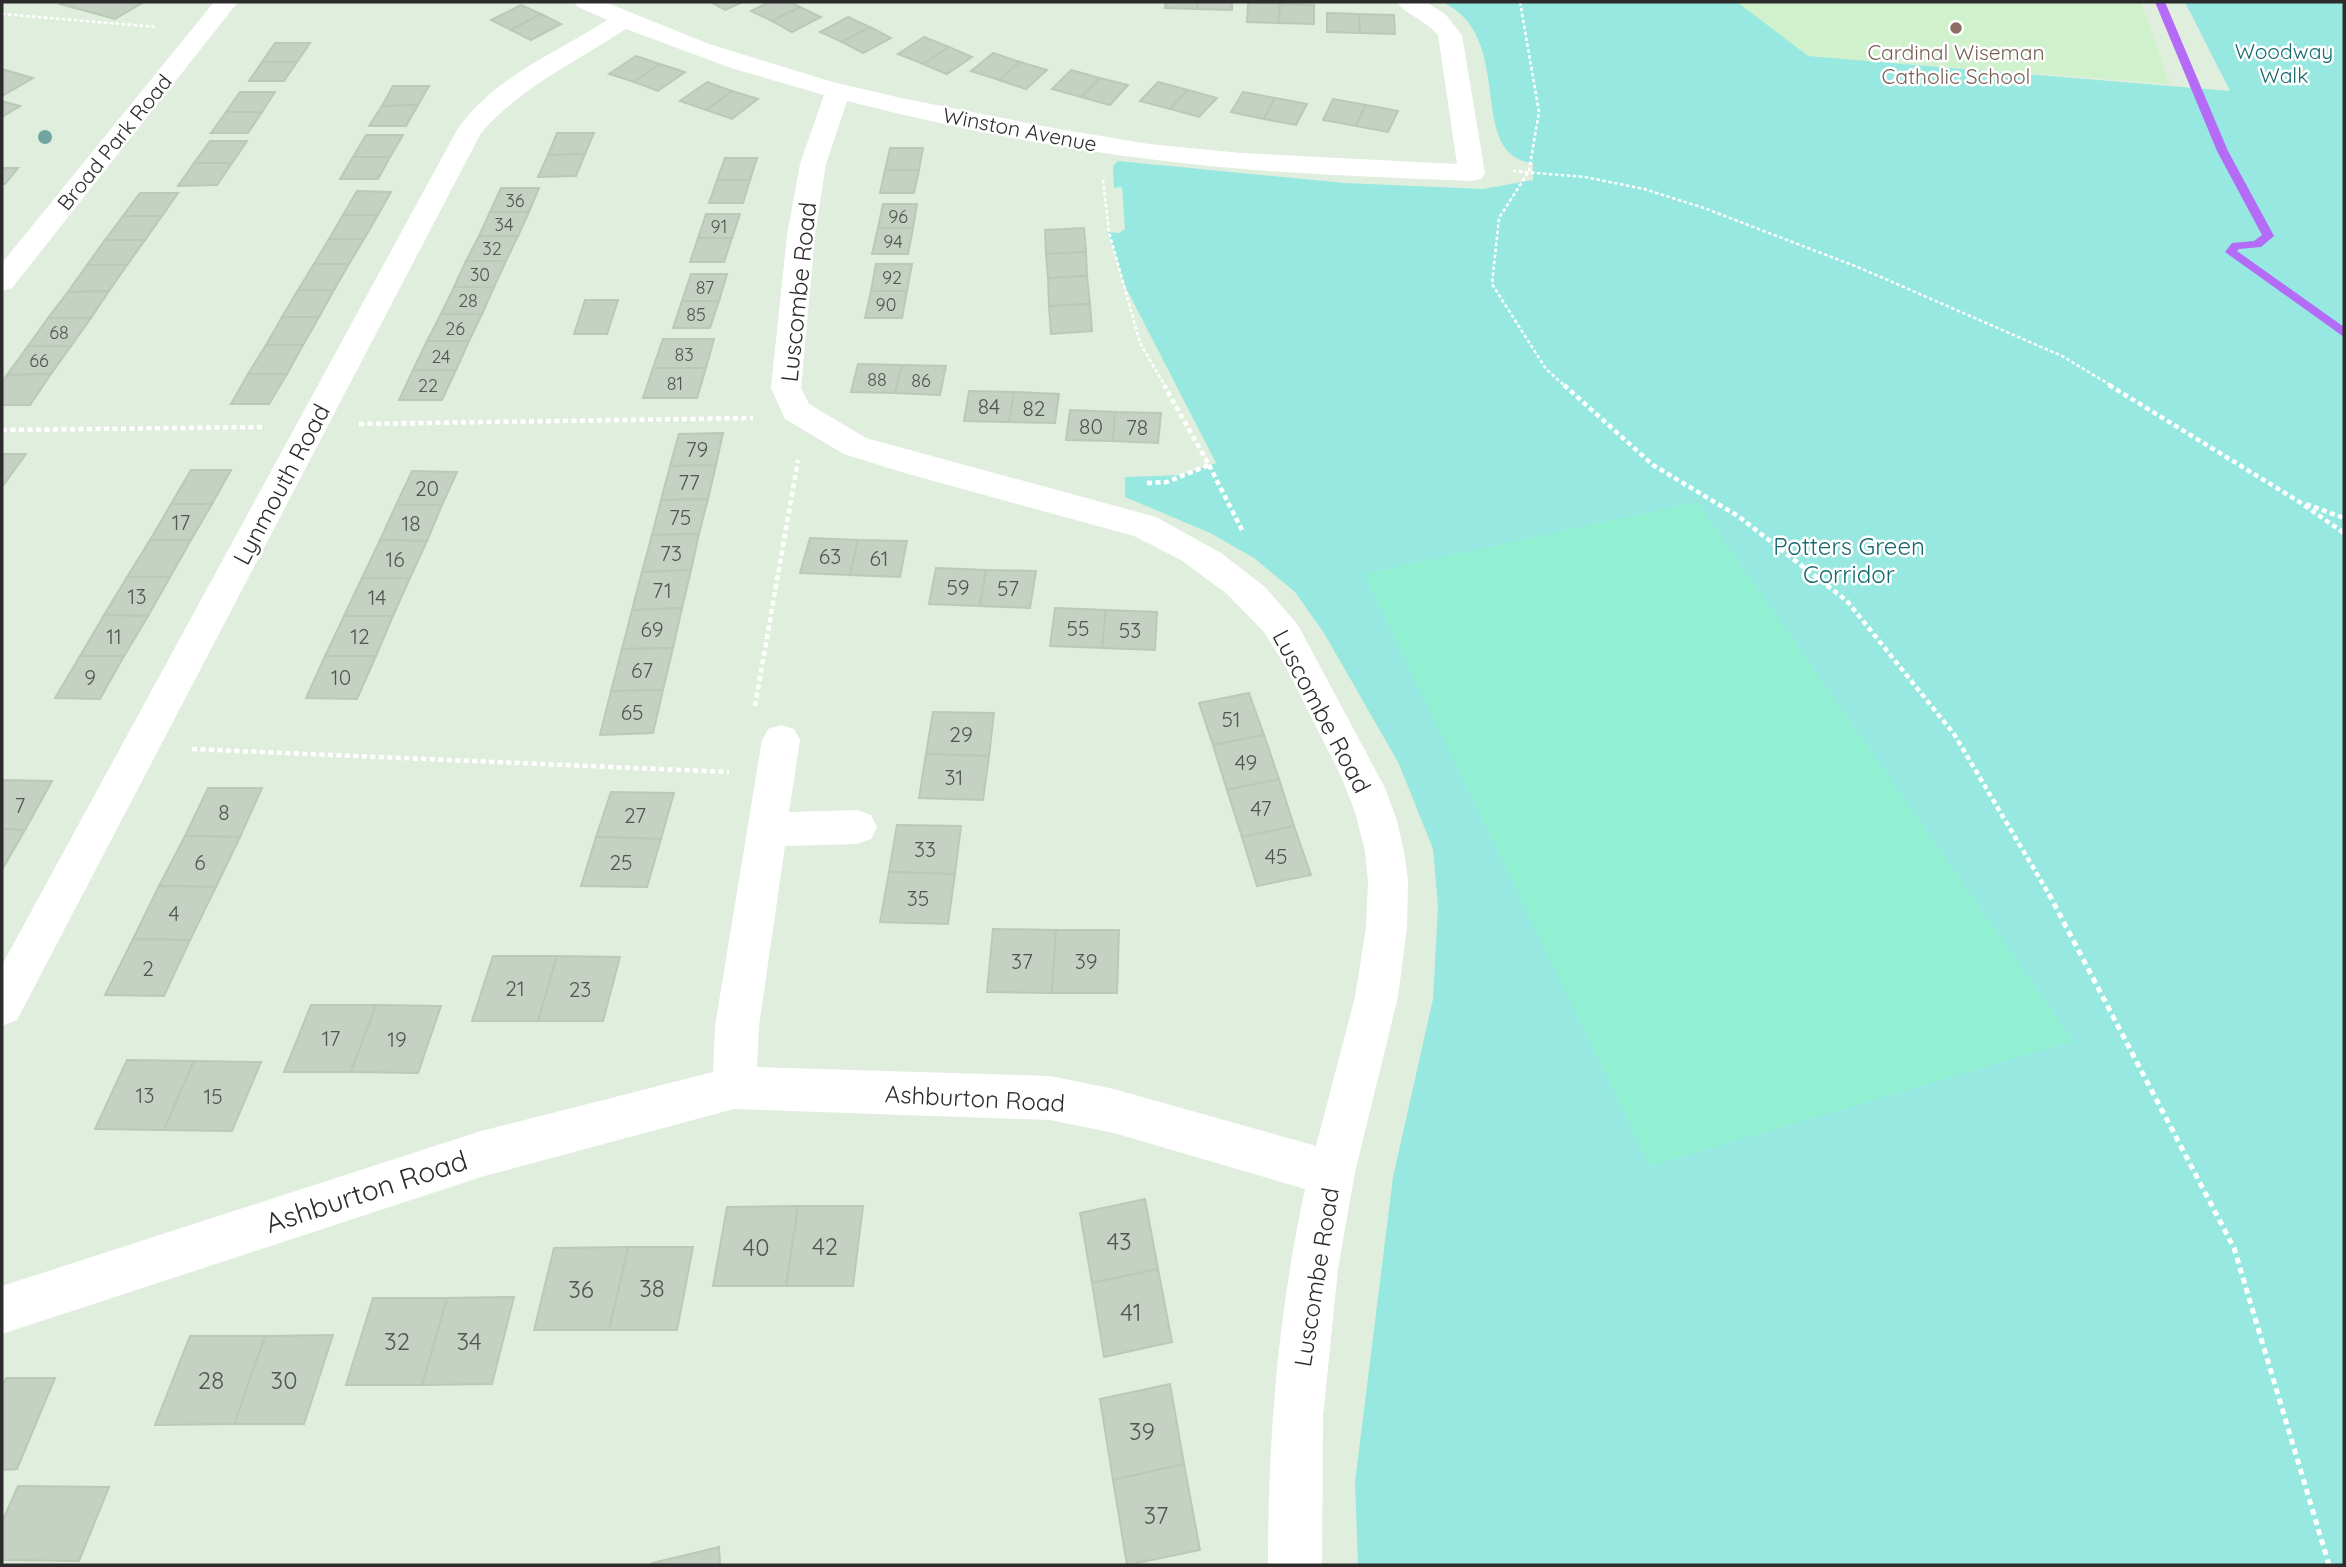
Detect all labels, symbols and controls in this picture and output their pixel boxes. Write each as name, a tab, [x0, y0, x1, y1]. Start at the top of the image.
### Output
marker: Cardinal Wiseman Catholic School	[1948, 20, 1964, 36]
park label: Woodway Walk	[2235, 38, 2333, 88]
place label: Cardinal Wiseman Catholic School	[1867, 39, 2045, 89]
street label: Broad Park Road	[51, 69, 177, 215]
street label: Winston Avenue	[941, 101, 1099, 157]
house number: 36	[505, 189, 525, 212]
street label: Luscombe Road	[774, 201, 822, 383]
house number: 96	[888, 205, 908, 228]
house number: 34	[495, 213, 513, 236]
house number: 91	[711, 215, 727, 238]
house number: 94	[883, 230, 903, 253]
house number: 32	[482, 237, 502, 260]
house number: 30	[470, 263, 490, 286]
house number: 92	[882, 266, 902, 289]
house number: 87	[696, 276, 714, 299]
house number: 28	[458, 289, 478, 312]
house number: 90	[876, 293, 896, 316]
house number: 85	[686, 303, 706, 326]
house number: 26	[445, 317, 465, 340]
house number: 68	[49, 321, 69, 344]
house number: 83	[674, 343, 694, 366]
house number: 24	[431, 345, 451, 368]
house number: 66	[29, 349, 49, 372]
house number: 88	[867, 368, 887, 391]
house number: 86	[911, 369, 931, 392]
house number: 81	[667, 372, 683, 395]
house number: 22	[418, 374, 438, 397]
house number: 84	[978, 393, 1000, 419]
house number: 82	[1023, 395, 1045, 421]
street label: Lynmouth Road	[226, 399, 336, 569]
house number: 80	[1079, 413, 1103, 439]
house number: 78	[1126, 414, 1148, 440]
house number: 79	[686, 436, 708, 462]
house number: 77	[678, 469, 700, 495]
house number: 20	[415, 475, 439, 501]
house number: 75	[669, 504, 691, 530]
house number: 17	[172, 509, 190, 535]
house number: 18	[401, 510, 421, 536]
park label: Potters Green Corridor	[1773, 531, 1925, 589]
house number: 73	[660, 540, 682, 566]
house number: 63	[819, 543, 841, 569]
house number: 61	[870, 545, 888, 571]
house number: 16	[385, 546, 405, 572]
house number: 59	[946, 574, 970, 600]
house number: 57	[997, 575, 1019, 601]
house number: 71	[652, 577, 672, 603]
house number: 13	[128, 583, 146, 609]
house number: 14	[368, 584, 386, 610]
house number: 55	[1067, 615, 1089, 641]
house number: 69	[640, 616, 664, 642]
house number: 53	[1119, 617, 1141, 643]
house number: 11	[106, 623, 122, 649]
house number: 12	[350, 623, 370, 649]
street label: Luscombe Road	[1266, 624, 1378, 798]
house number: 67	[631, 657, 653, 683]
house number: 9	[84, 664, 96, 690]
house number: 10	[331, 664, 351, 690]
house number: 65	[621, 699, 643, 725]
house number: 51	[1221, 706, 1241, 732]
house number: 29	[949, 721, 973, 747]
house number: 49	[1235, 749, 1257, 775]
house number: 31	[945, 764, 963, 790]
house number: 7	[15, 792, 26, 818]
house number: 47	[1250, 795, 1272, 821]
house number: 8	[218, 799, 230, 825]
house number: 27	[624, 802, 646, 828]
house number: 33	[914, 836, 936, 862]
house number: 45	[1265, 843, 1287, 869]
house number: 6	[194, 849, 206, 875]
house number: 25	[609, 849, 633, 875]
house number: 35	[907, 885, 929, 911]
house number: 4	[168, 900, 180, 926]
house number: 37	[1011, 948, 1033, 974]
house number: 39	[1075, 948, 1097, 974]
house number: 2	[142, 955, 154, 981]
house number: 21	[505, 975, 525, 1001]
house number: 23	[569, 976, 591, 1002]
house number: 17	[322, 1025, 340, 1051]
house number: 19	[387, 1026, 407, 1052]
street label: Ashburton Road	[884, 1078, 1066, 1118]
house number: 13	[136, 1082, 154, 1108]
house number: 15	[203, 1083, 223, 1109]
street label: Ashburton Road	[261, 1142, 471, 1240]
street label: Luscombe Road	[1287, 1185, 1345, 1369]
house number: 43	[1106, 1226, 1132, 1256]
house number: 42	[812, 1231, 838, 1261]
house number: 40	[743, 1232, 769, 1262]
house number: 38	[639, 1273, 665, 1303]
house number: 36	[568, 1274, 594, 1304]
house number: 41	[1120, 1297, 1142, 1327]
house number: 32	[384, 1326, 410, 1356]
house number: 34	[456, 1326, 482, 1356]
house number: 28	[198, 1365, 224, 1395]
house number: 30	[271, 1365, 297, 1395]
house number: 39	[1129, 1416, 1155, 1446]
house number: 37	[1144, 1500, 1168, 1530]

